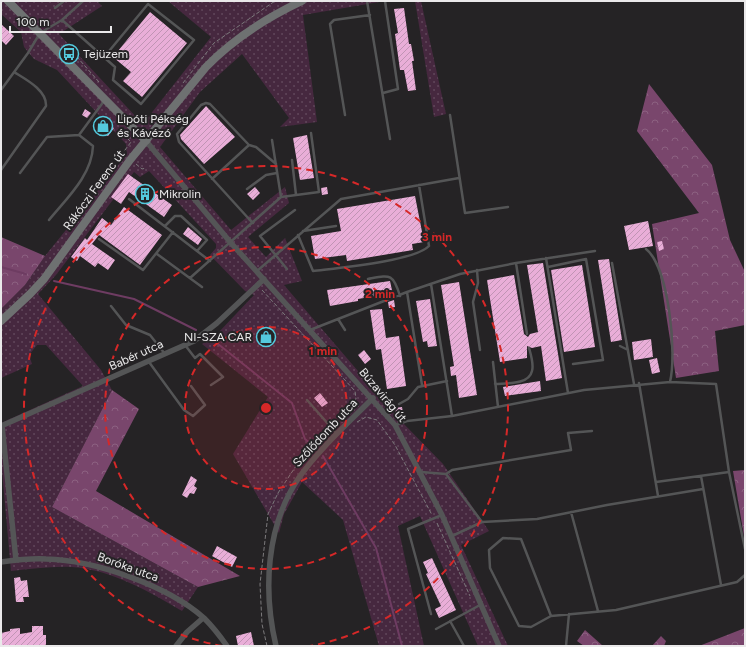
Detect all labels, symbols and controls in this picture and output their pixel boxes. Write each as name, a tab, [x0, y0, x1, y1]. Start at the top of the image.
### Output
scale bar	[10, 8, 111, 34]
text: 100 m	[16, 15, 50, 29]
bus stop icon: Tejüzem	[58, 43, 80, 65]
place label: Tejüzem	[83, 47, 128, 61]
place label: Lipóti Pékség és Kávézó	[117, 112, 189, 140]
shop icon: Lipóti Pékség és Kávézó	[92, 115, 114, 137]
street label: Rákóczi Ferenc út	[60, 147, 128, 233]
building icon: Mikrolin	[134, 183, 156, 205]
place label: Mikrolin	[159, 187, 201, 201]
text: 3 min	[422, 230, 452, 244]
text: 2 min	[365, 287, 395, 301]
shop icon: NI-SZA CAR	[255, 326, 277, 348]
place label: NI-SZA CAR	[184, 330, 252, 344]
street label: Babér utca	[107, 337, 165, 373]
text: 1 min	[309, 344, 337, 358]
street label: Búzavirág út	[356, 365, 410, 425]
street label: Szőlődomb utca	[290, 396, 360, 470]
centre of rings	[259, 401, 273, 415]
street label: Boróka utca	[96, 549, 160, 585]

